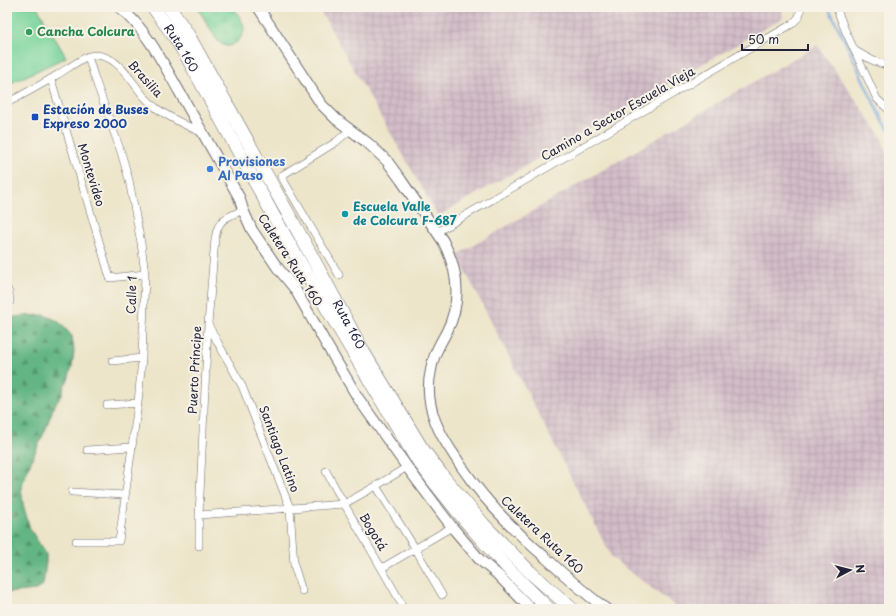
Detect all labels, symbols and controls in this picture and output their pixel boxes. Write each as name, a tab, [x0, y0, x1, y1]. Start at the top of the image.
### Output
street label: Ruta 160	[160, 20, 204, 75]
place label: Cancha Colcura	[37, 22, 136, 40]
scale bar	[742, 26, 808, 52]
marker: Cancha Colcura	[24, 27, 34, 37]
text: 50 m	[748, 30, 779, 48]
street label: Brasilia	[124, 56, 168, 101]
street label: Camino a Sector Escuela Vieja	[537, 61, 698, 165]
place label: Estación de Buses Expreso 2000	[43, 100, 149, 132]
marker: Estación de Buses Expreso 2000	[30, 112, 40, 122]
street label: Montevideo	[74, 141, 110, 209]
place label: Provisiones Al Paso	[217, 152, 286, 184]
marker: Provisiones Al Paso	[205, 164, 215, 174]
place label: Escuela Valle de Colcura F-687	[353, 197, 457, 229]
marker: Escuela Valle de Colcura F-687	[340, 209, 350, 219]
street label: Caletera Ruta 160	[254, 210, 328, 309]
street label: Calle 1	[121, 276, 141, 314]
street label: Ruta 160	[329, 296, 370, 352]
street label: Puerto Príncipe	[183, 326, 205, 414]
street label: Santiago Latino	[255, 403, 305, 495]
street label: Caletera Ruta 160	[497, 491, 588, 578]
street label: Bogotá	[356, 509, 392, 554]
north arrow	[830, 550, 870, 590]
text: N	[851, 563, 869, 574]

